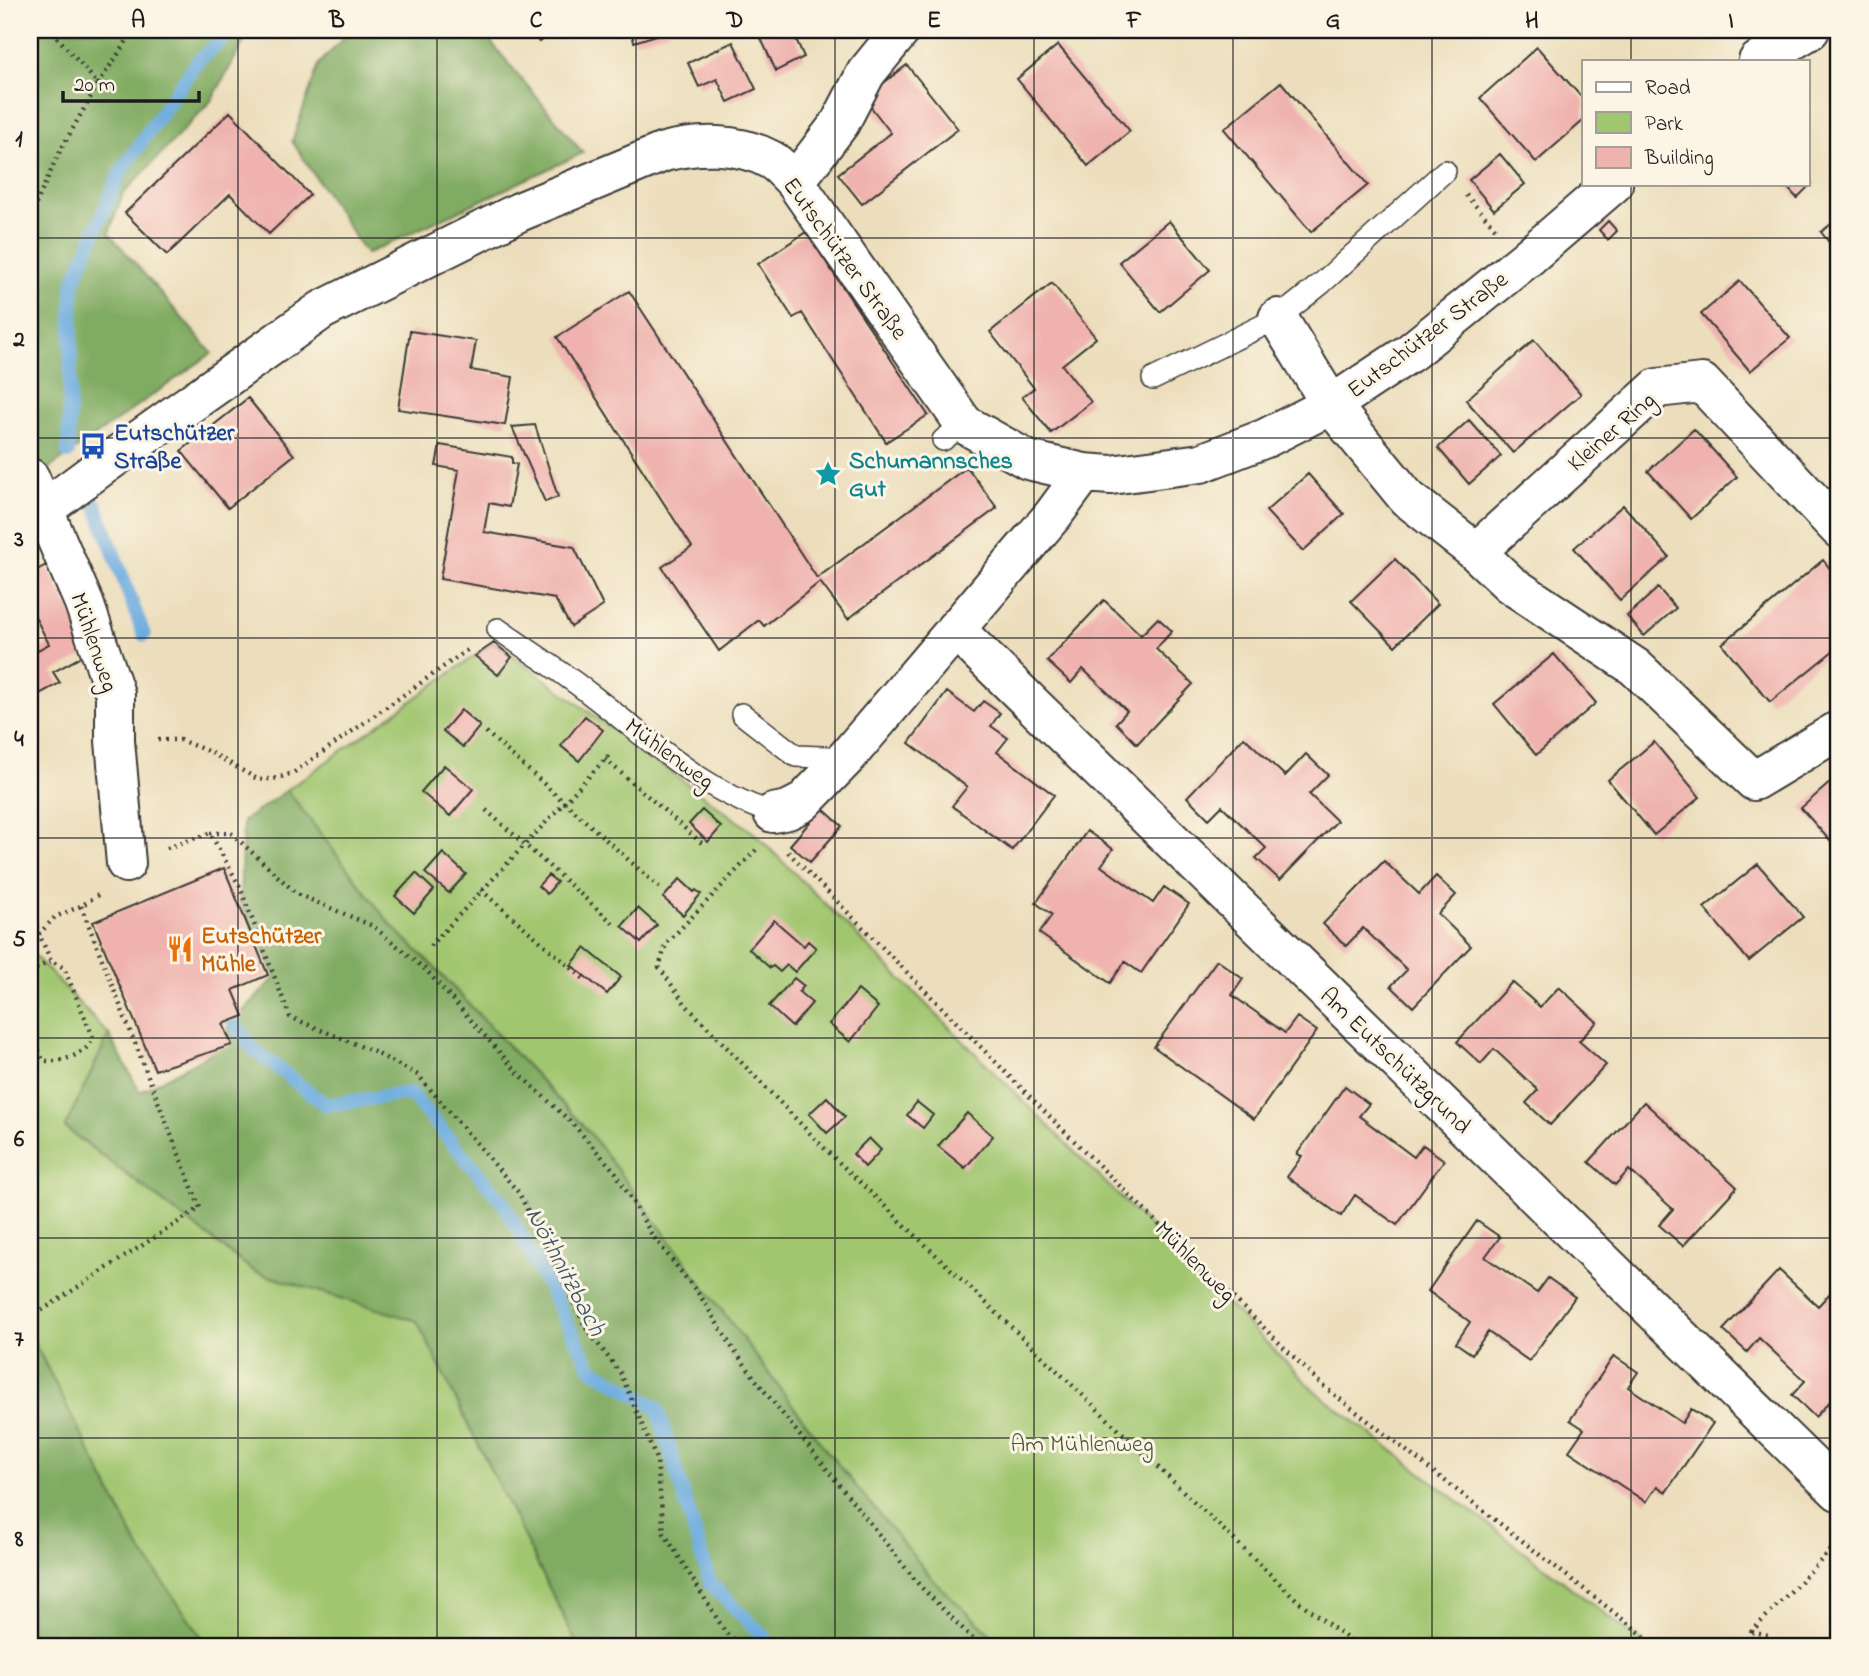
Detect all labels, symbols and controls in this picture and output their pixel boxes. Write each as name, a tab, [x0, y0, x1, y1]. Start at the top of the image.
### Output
text: A	[131, 5, 145, 38]
text: B	[328, 5, 345, 38]
text: C	[530, 5, 543, 38]
text: D	[726, 5, 743, 38]
text: E	[927, 5, 941, 38]
text: F	[1126, 5, 1142, 38]
text: G	[1326, 5, 1340, 38]
text: H	[1525, 5, 1539, 38]
text: I	[1728, 5, 1734, 38]
scale bar	[63, 60, 200, 104]
legend	[1582, 60, 1810, 186]
text: 20 m	[74, 71, 115, 101]
text: Road	[1645, 74, 1691, 104]
text: Park	[1645, 110, 1684, 140]
text: 1	[15, 124, 23, 157]
text: Building	[1644, 144, 1714, 176]
street label: Eutschützer Straße	[773, 171, 915, 348]
street label: Eutschützer Straße	[1341, 264, 1517, 408]
text: 2	[12, 324, 25, 357]
street label: Kleiner Ring	[1561, 385, 1664, 481]
place label: Eutschützer Straße	[114, 417, 235, 480]
bus stop icon: Eutschützer Straße	[78, 431, 108, 461]
place label: Schumannsches Gut	[849, 445, 1013, 508]
place icon: Schumannsches Gut	[813, 459, 843, 489]
text: 3	[13, 524, 24, 557]
street label: Mühlenweg	[59, 588, 126, 697]
street label: Mühlenweg	[616, 710, 721, 800]
text: 4	[14, 724, 24, 757]
place label: Eutschützer Mühle	[201, 920, 322, 983]
text: 5	[12, 924, 26, 957]
restaurant icon: Eutschützer Mühle	[165, 934, 195, 964]
street label: Am Eutschützgrund	[1311, 980, 1478, 1144]
text: 6	[14, 1124, 25, 1157]
water label: Nöthnitzbach	[514, 1201, 615, 1344]
street label: Mühlenweg	[1145, 1214, 1243, 1312]
text: 7	[14, 1324, 24, 1357]
park label: Am Mühlenweg	[1011, 1428, 1153, 1463]
text: 8	[14, 1524, 24, 1557]

